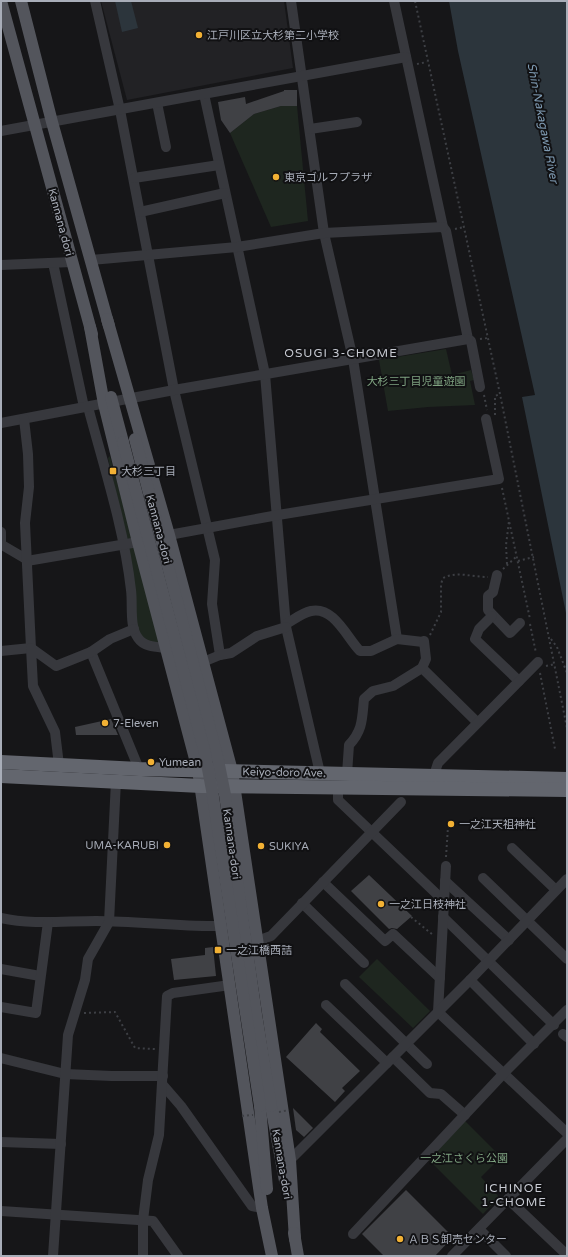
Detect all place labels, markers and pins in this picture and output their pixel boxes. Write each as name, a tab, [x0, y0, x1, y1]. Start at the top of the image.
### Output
place label: 江戸川区立大杉第二小学校	[207, 29, 339, 42]
marker: 江戸川区立大杉第二小学校	[194, 30, 204, 40]
place label: 東京ゴルフプラザ	[284, 171, 372, 184]
marker: 東京ゴルフプラザ	[271, 172, 281, 182]
place label: 大杉三丁目	[121, 465, 176, 478]
marker: 大杉三丁目	[108, 466, 118, 476]
place label: 7-Eleven	[113, 717, 159, 730]
marker: 7-Eleven	[100, 718, 110, 728]
place label: Yumean	[159, 756, 201, 769]
marker: Yumean	[146, 757, 156, 767]
place label: 一之江天祖神社	[459, 818, 536, 831]
marker: 一之江天祖神社	[446, 819, 456, 829]
place label: UMA-KARUBI	[85, 839, 159, 852]
marker: UMA-KARUBI	[162, 840, 172, 850]
place label: SUKIYA	[269, 840, 309, 853]
marker: SUKIYA	[256, 841, 266, 851]
place label: 一之江日枝神社	[389, 898, 466, 911]
marker: 一之江日枝神社	[376, 899, 386, 909]
place label: 一之江橋西詰	[226, 944, 292, 957]
marker: 一之江橋西詰	[213, 945, 223, 955]
place label: ＡＢＳ卸売センター	[408, 1233, 507, 1246]
marker: ＡＢＳ卸売センター	[395, 1234, 405, 1244]

